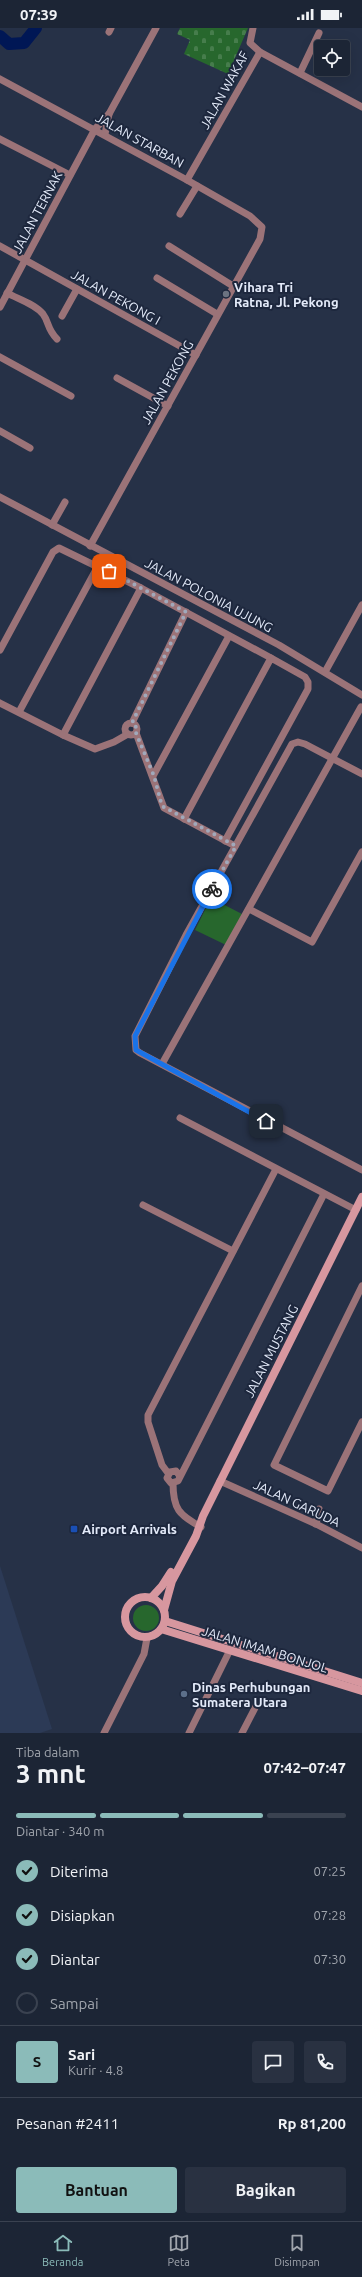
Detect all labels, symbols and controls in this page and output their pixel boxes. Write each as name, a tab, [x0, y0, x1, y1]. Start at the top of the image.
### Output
text: 07:39	[20, 6, 58, 23]
map controls	[314, 40, 350, 76]
button: locate	[314, 40, 350, 76]
street label: JALAN WAKAF	[197, 49, 251, 131]
street label: JALAN STARBAN	[94, 110, 186, 170]
street label: JALAN TERNAK	[10, 169, 65, 255]
street label: JALAN PEKONG I	[69, 267, 163, 327]
place label: Vihara Tri Ratna, Jl. Pekong	[234, 280, 339, 309]
marker: Vihara Tri Ratna, Jl. Pekong	[221, 289, 231, 299]
street label: JALAN PEKONG	[138, 338, 196, 426]
pin	[92, 554, 126, 588]
street label: JALAN POLONIA UJUNG	[143, 555, 275, 635]
icon: bag	[98, 560, 120, 582]
courier	[192, 869, 232, 909]
icon: bike	[201, 878, 223, 900]
pin	[249, 1104, 283, 1138]
icon: home	[255, 1110, 277, 1132]
street label: JALAN MUSTANG	[242, 1302, 300, 1400]
street label: JALAN GARUDA	[251, 1477, 343, 1529]
place label: Airport Arrivals	[82, 1522, 177, 1536]
marker: Airport Arrivals	[69, 1524, 79, 1534]
street label: JALAN IMAM BONJOL	[201, 1623, 330, 1675]
place label: Dinas Perhubungan Sumatera Utara	[192, 1680, 310, 1709]
marker: Dinas Perhubungan Sumatera Utara	[179, 1689, 189, 1699]
text: Tiba dalam	[16, 1745, 80, 1759]
text: 3 mnt	[16, 1759, 86, 1788]
text: 07:42–07:47	[263, 1759, 346, 1776]
text: Diantar · 340 m	[16, 1824, 104, 1838]
icon: check	[16, 1860, 38, 1882]
text: Diterima	[50, 1863, 108, 1880]
text: 07:25	[313, 1864, 346, 1878]
icon: check	[16, 1904, 38, 1926]
text: Disiapkan	[50, 1907, 115, 1924]
text: 07:28	[313, 1908, 346, 1922]
icon: check	[16, 1948, 38, 1970]
text: Diantar	[50, 1951, 100, 1968]
text: 07:30	[313, 1952, 346, 1966]
text: Sampai	[50, 1995, 99, 2012]
button: chat	[252, 2041, 294, 2083]
button: phone	[304, 2041, 346, 2083]
text: Sari	[68, 2046, 95, 2063]
text: S	[33, 2053, 41, 2070]
text: Kurir · 4.8	[68, 2063, 123, 2077]
text: Pesanan #2411	[16, 2115, 119, 2132]
text: Rp 81,200	[278, 2115, 346, 2132]
button: Bantuan	[16, 2167, 177, 2213]
button: Bagikan	[185, 2167, 346, 2213]
tab: Beranda	[42, 2232, 83, 2268]
tab: Peta	[168, 2232, 190, 2268]
tab: Disimpan	[274, 2232, 320, 2268]

